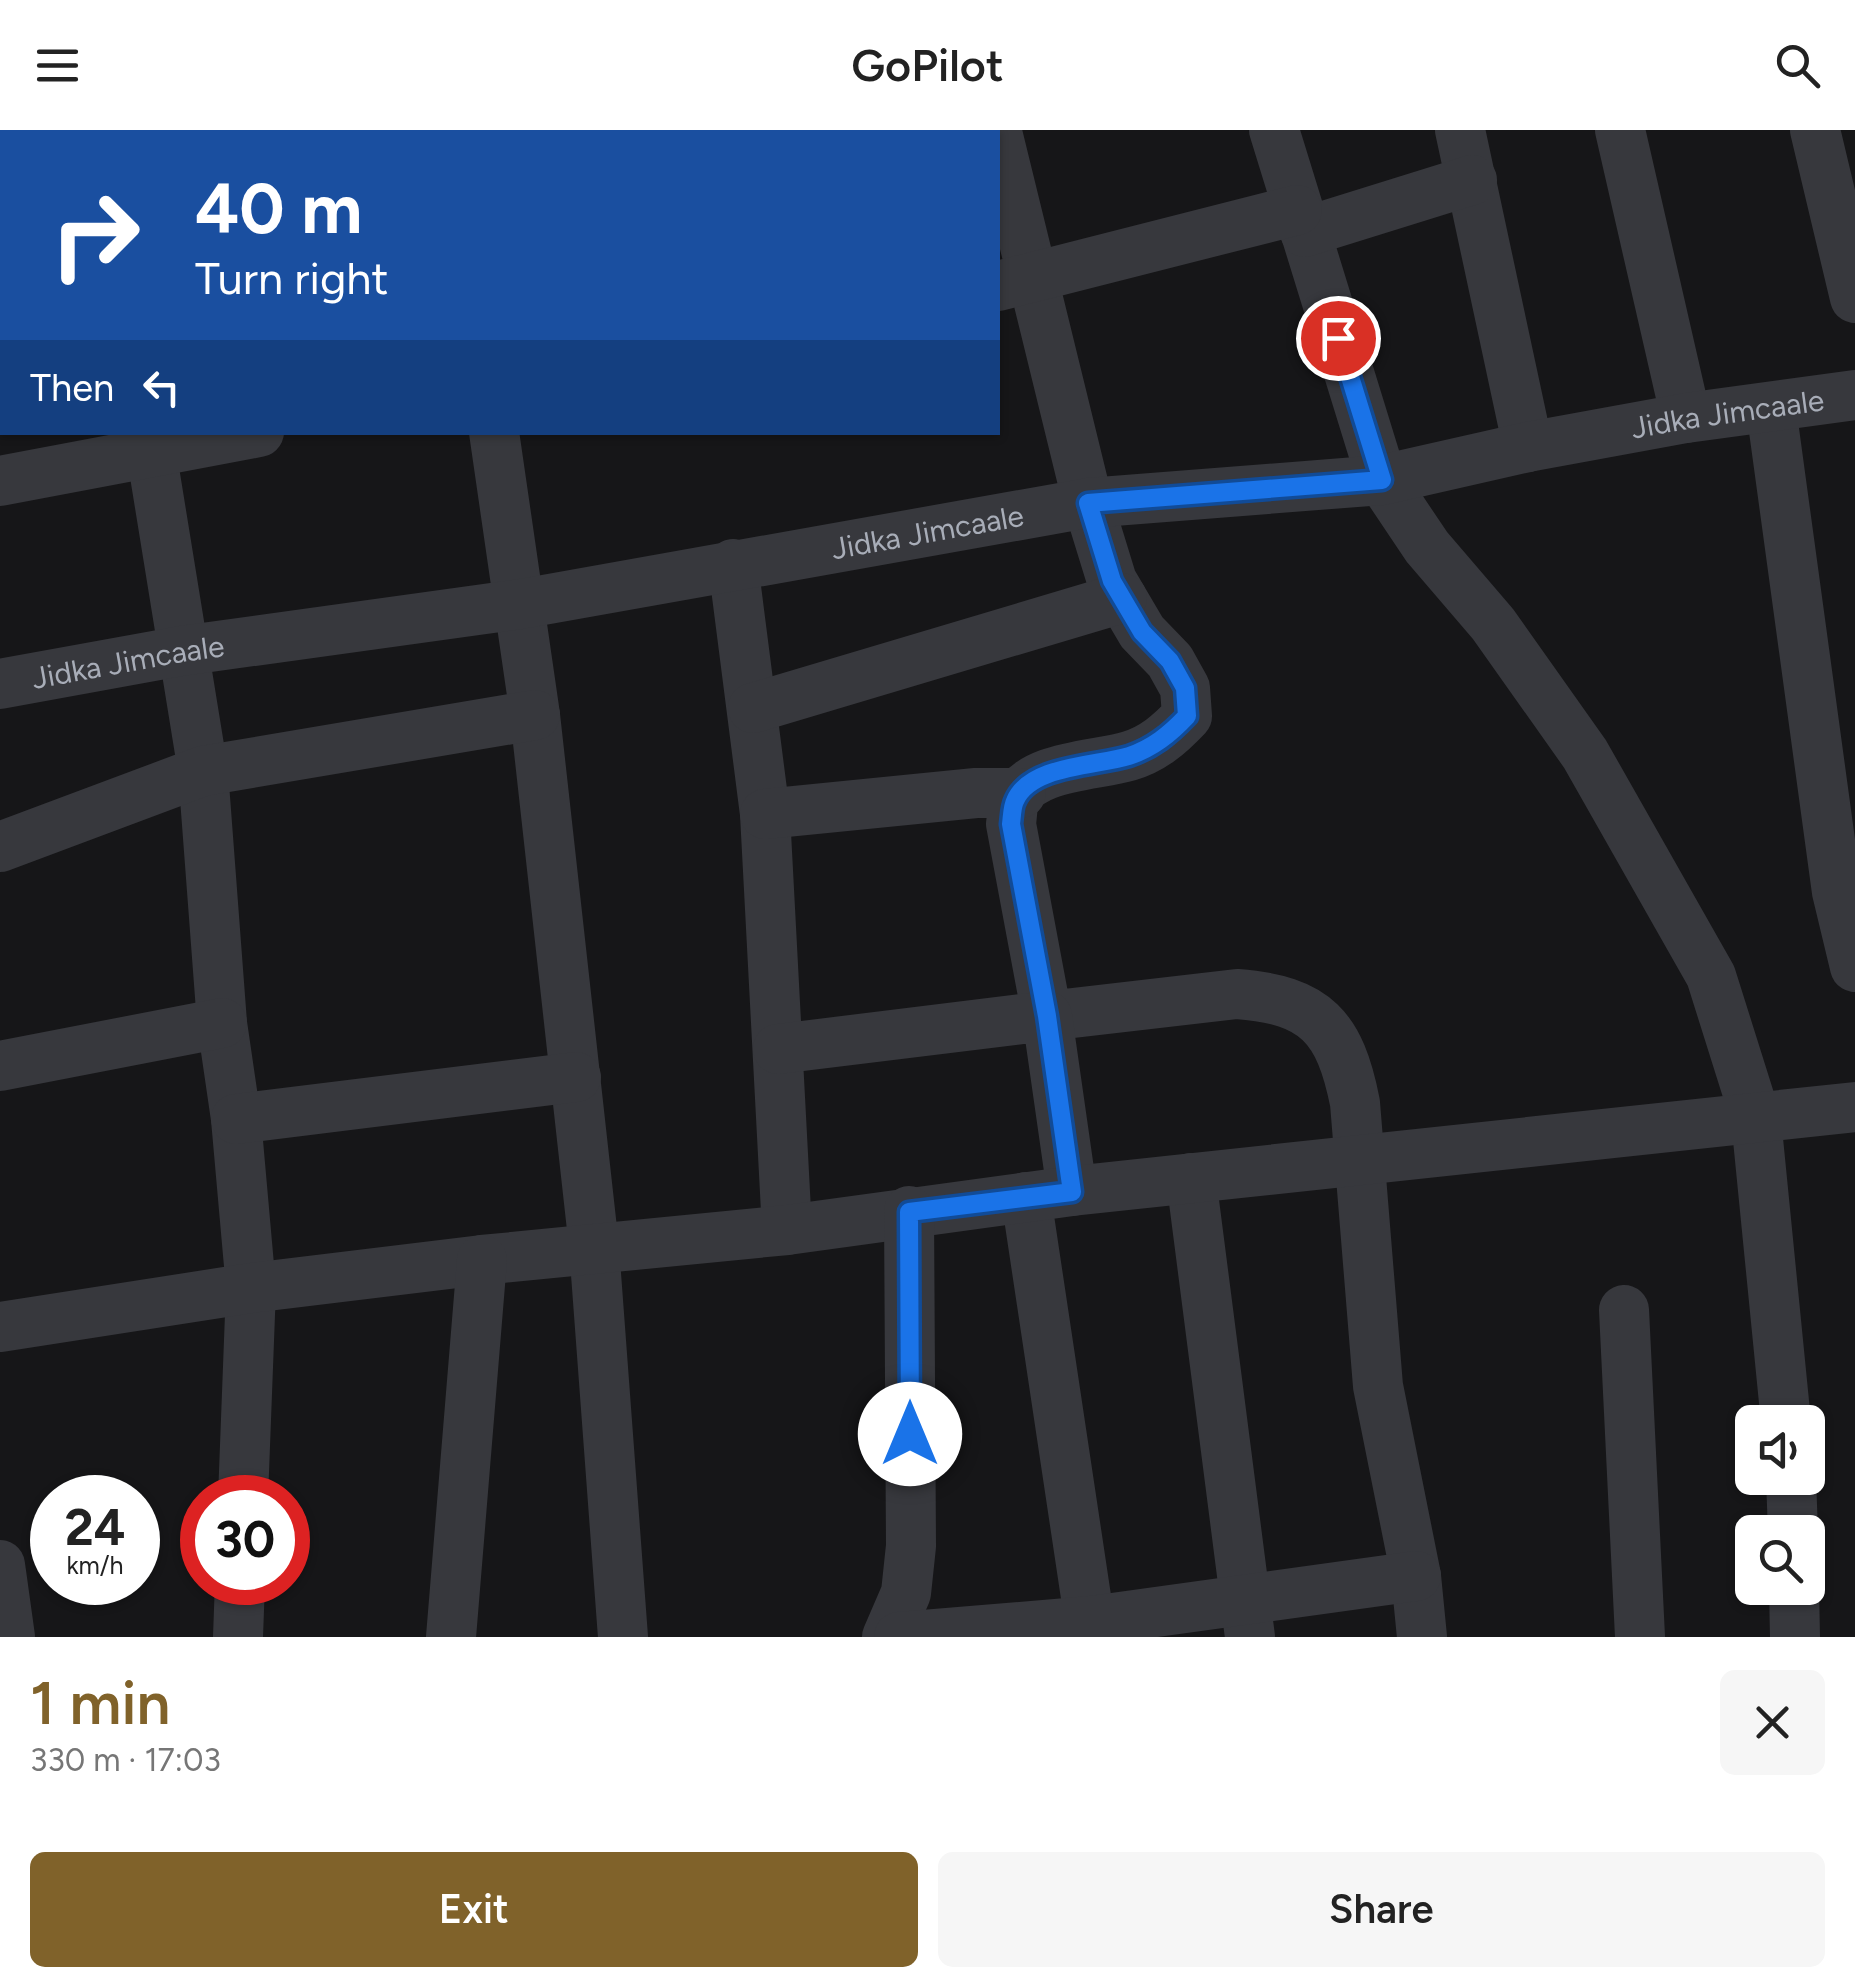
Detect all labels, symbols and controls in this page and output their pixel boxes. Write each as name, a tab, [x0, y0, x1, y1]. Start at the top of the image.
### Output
icon: menu	[30, 38, 85, 93]
text: GoPilot	[851, 38, 1004, 92]
icon: search	[1770, 38, 1825, 93]
text: 40 m	[195, 166, 362, 251]
icon: right	[30, 170, 160, 300]
text: Turn right	[195, 251, 388, 305]
pin	[1296, 296, 1381, 381]
icon: arrive	[1311, 311, 1366, 366]
icon: left	[134, 360, 189, 415]
text: Then	[30, 365, 114, 411]
street label: Jidka Jimcaale	[1628, 381, 1826, 446]
street label: Jidka Jimcaale	[828, 496, 1027, 567]
street label: Jidka Jimcaale	[29, 627, 227, 696]
position arrow	[858, 1382, 962, 1486]
map controls	[1735, 1405, 1825, 1605]
button: sound	[1735, 1405, 1825, 1495]
speed limit sign: 30	[180, 1475, 310, 1605]
text: 24	[65, 1497, 125, 1558]
button: search	[1735, 1515, 1825, 1605]
text: km/h	[66, 1550, 124, 1580]
text: 1 min	[30, 1667, 170, 1739]
button: close	[1720, 1670, 1825, 1775]
text: 330 m · 17:03	[30, 1741, 221, 1779]
button: Exit	[30, 1852, 918, 1967]
button: Share	[938, 1852, 1825, 1967]

